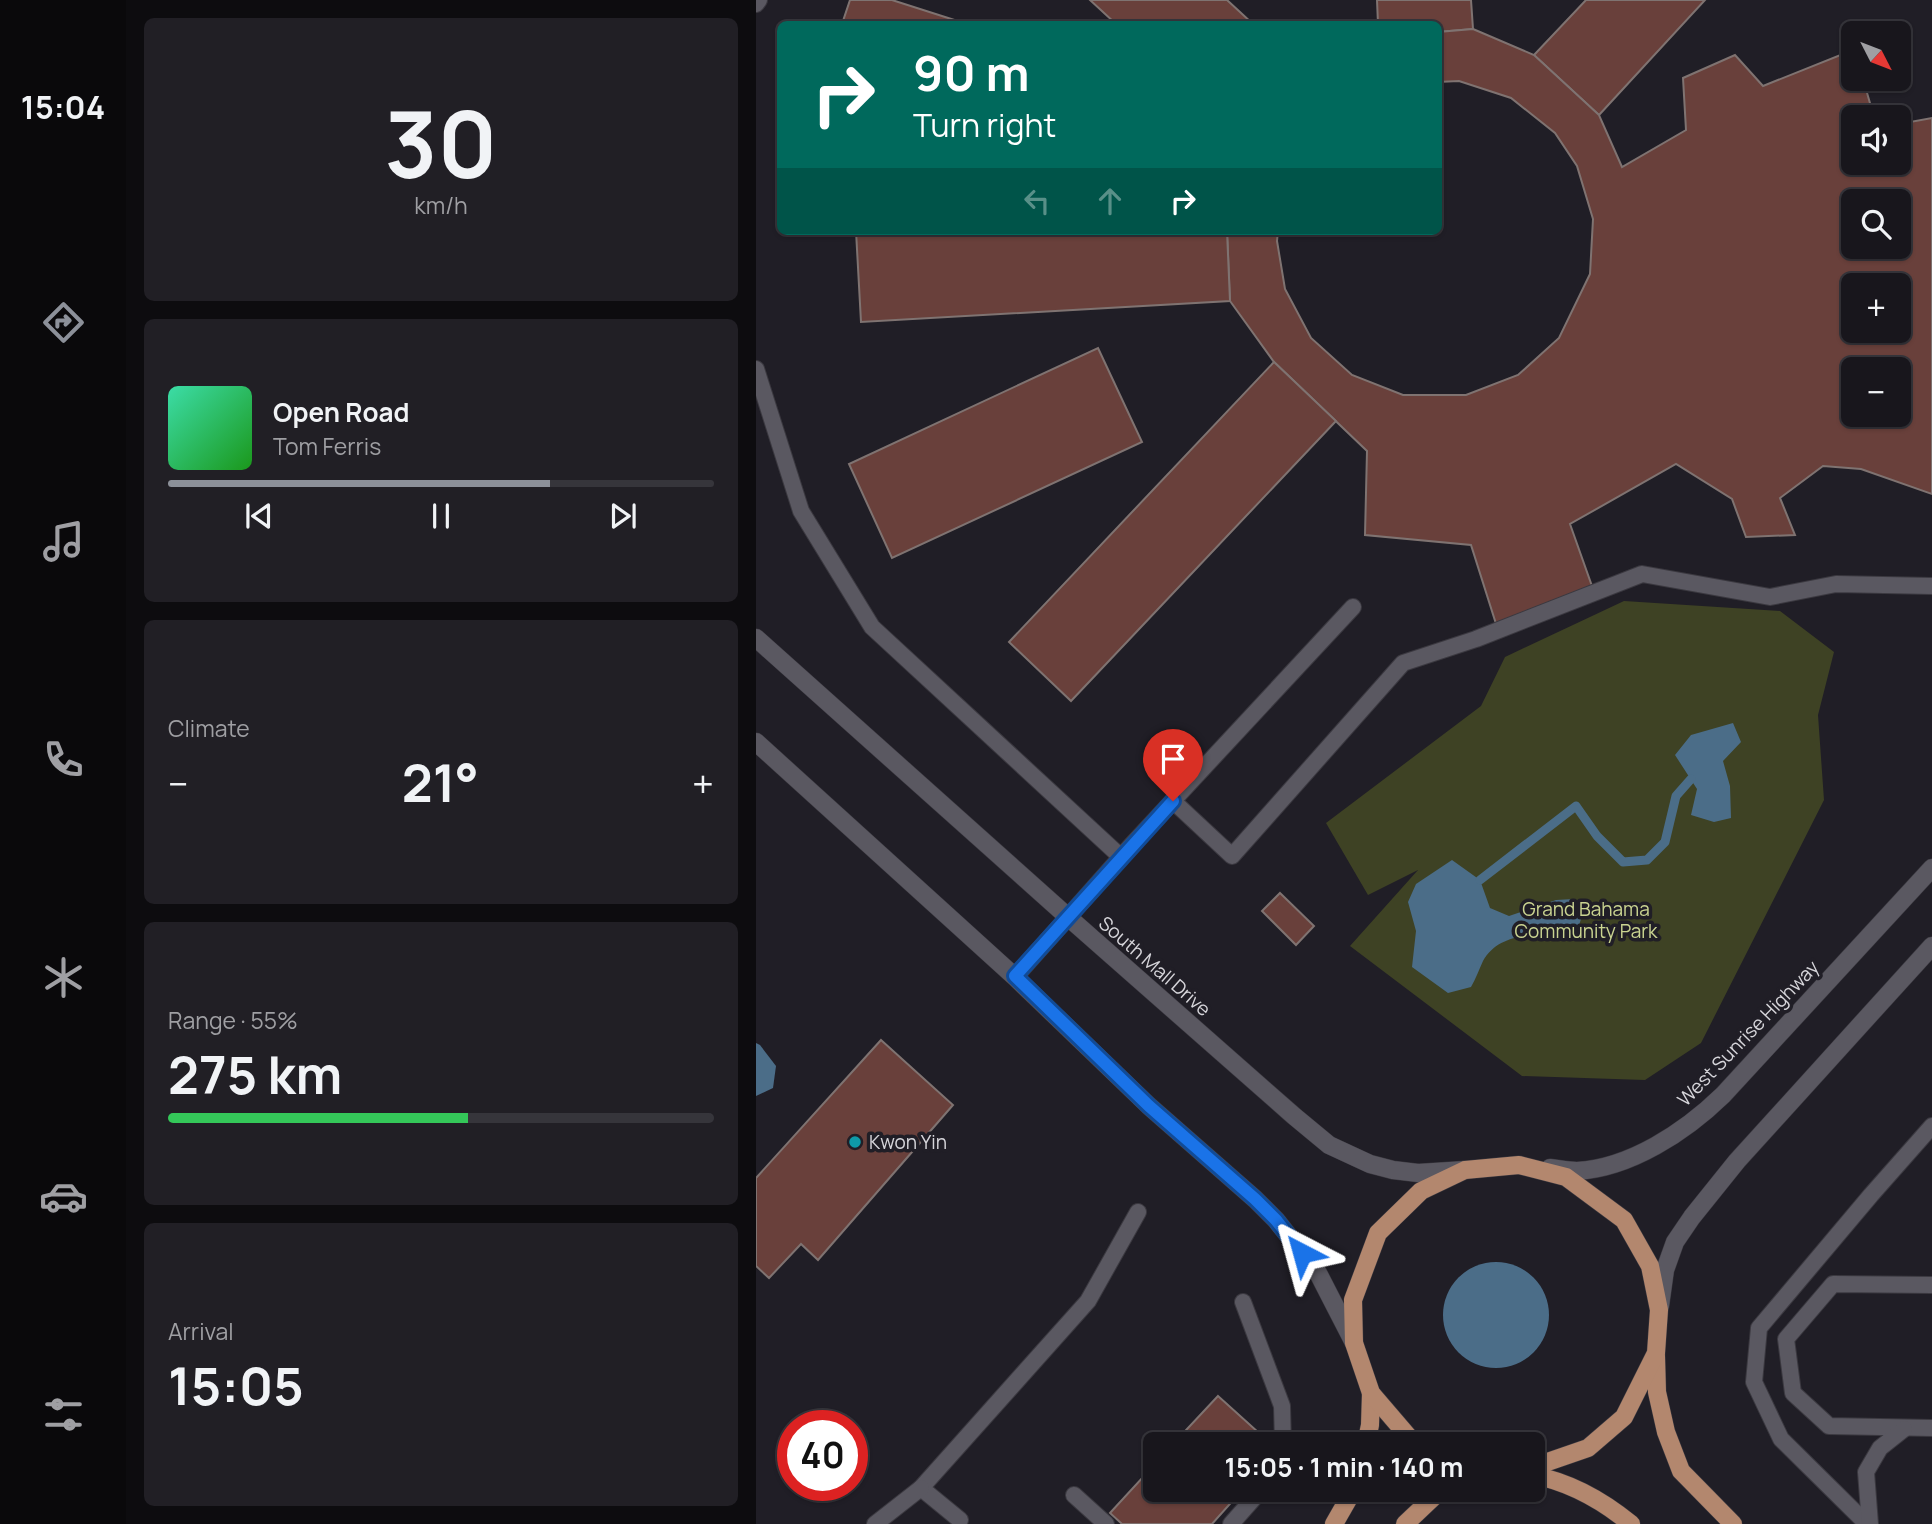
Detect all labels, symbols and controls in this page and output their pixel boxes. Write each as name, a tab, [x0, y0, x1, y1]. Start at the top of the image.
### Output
north arrow	[1841, 21, 1911, 91]
map controls	[1841, 21, 1911, 427]
text: 90 m	[913, 39, 1030, 106]
icon: right	[798, 49, 889, 140]
text: 30	[385, 81, 497, 205]
text: 15:04	[21, 85, 105, 129]
text: Turn right	[913, 103, 1056, 147]
button: sound	[1841, 105, 1911, 175]
icon: left	[1018, 182, 1056, 220]
icon: ahead	[1091, 182, 1129, 220]
icon: right	[1164, 182, 1202, 220]
text: km/h	[414, 189, 468, 221]
button: search	[1841, 189, 1911, 259]
button: +	[1841, 273, 1911, 343]
icon: directions	[39, 298, 88, 347]
button: −	[1841, 357, 1911, 427]
text: Open Road	[273, 394, 409, 430]
text: Tom Ferris	[273, 430, 381, 462]
icon: previous	[240, 497, 278, 535]
icon: pause	[422, 497, 460, 535]
icon: next	[604, 497, 642, 535]
icon: music	[39, 517, 88, 566]
text: Climate	[168, 712, 250, 744]
pin	[1143, 729, 1203, 801]
icon: phone	[39, 735, 88, 784]
icon: arrive	[1154, 740, 1192, 778]
text: 21°	[402, 747, 479, 818]
text: −	[168, 757, 189, 809]
text: +	[692, 757, 714, 809]
park label: Grand Bahama Community Park	[1514, 896, 1658, 944]
street label: South Mall Drive	[1093, 910, 1217, 1022]
icon: climate	[39, 953, 88, 1002]
street label: West Sunrise Highway	[1671, 954, 1825, 1112]
text: Range · 55%	[168, 1004, 298, 1036]
text: 275 km	[168, 1039, 342, 1110]
place label: Kwon Yin	[869, 1129, 947, 1155]
marker: Kwon Yin	[847, 1134, 863, 1150]
icon: car	[39, 1172, 88, 1221]
position arrow	[1265, 1216, 1339, 1290]
text: Arrival	[168, 1315, 234, 1347]
text: 15:05	[168, 1350, 304, 1421]
icon: filters	[39, 1390, 88, 1439]
speed limit sign: 40	[777, 1410, 868, 1501]
text: 15:05 · 1 min · 140 m	[1225, 1449, 1463, 1485]

